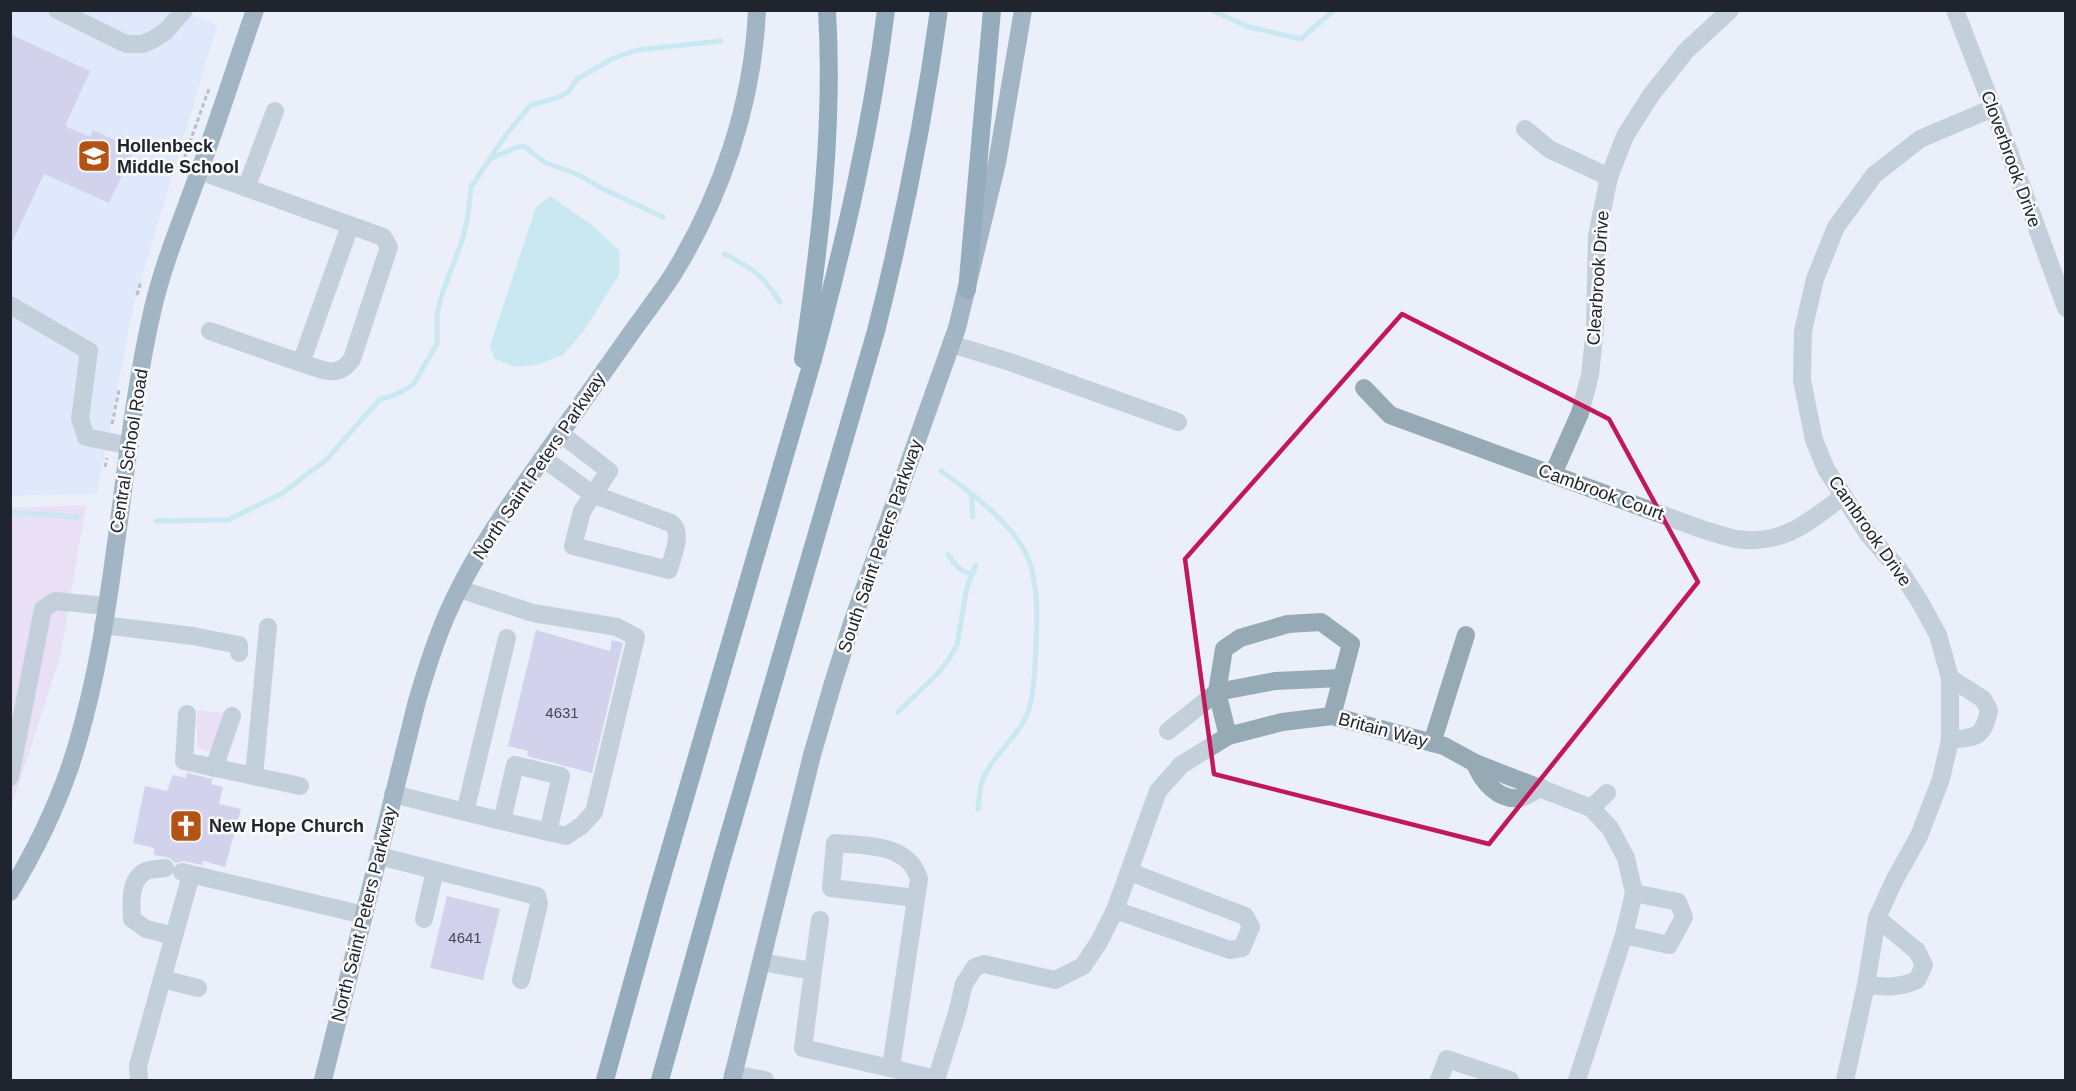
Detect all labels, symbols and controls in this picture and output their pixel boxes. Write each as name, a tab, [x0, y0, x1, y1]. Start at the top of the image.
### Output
street label: Cloverbrook Drive	[1977, 88, 2045, 230]
place label: Hollenbeck Middle School	[117, 136, 239, 177]
school or university icon: Hollenbeck Middle School	[76, 138, 112, 174]
street label: Clearbrook Drive	[1583, 210, 1613, 346]
street label: Central School Road	[106, 367, 152, 535]
street label: North Saint Peters Parkway	[469, 369, 609, 563]
street label: South Saint Peters Parkway	[834, 437, 926, 655]
street label: Cambrook Court	[1536, 460, 1666, 524]
street label: Cambrook Drive	[1825, 472, 1915, 590]
house number: 4631	[545, 704, 579, 721]
street label: Britain Way	[1336, 709, 1430, 751]
street label: North Saint Peters Parkway	[328, 804, 400, 1024]
church icon: New Hope Church	[168, 808, 204, 844]
place label: New Hope Church	[209, 816, 364, 836]
house number: 4641	[448, 929, 482, 946]

